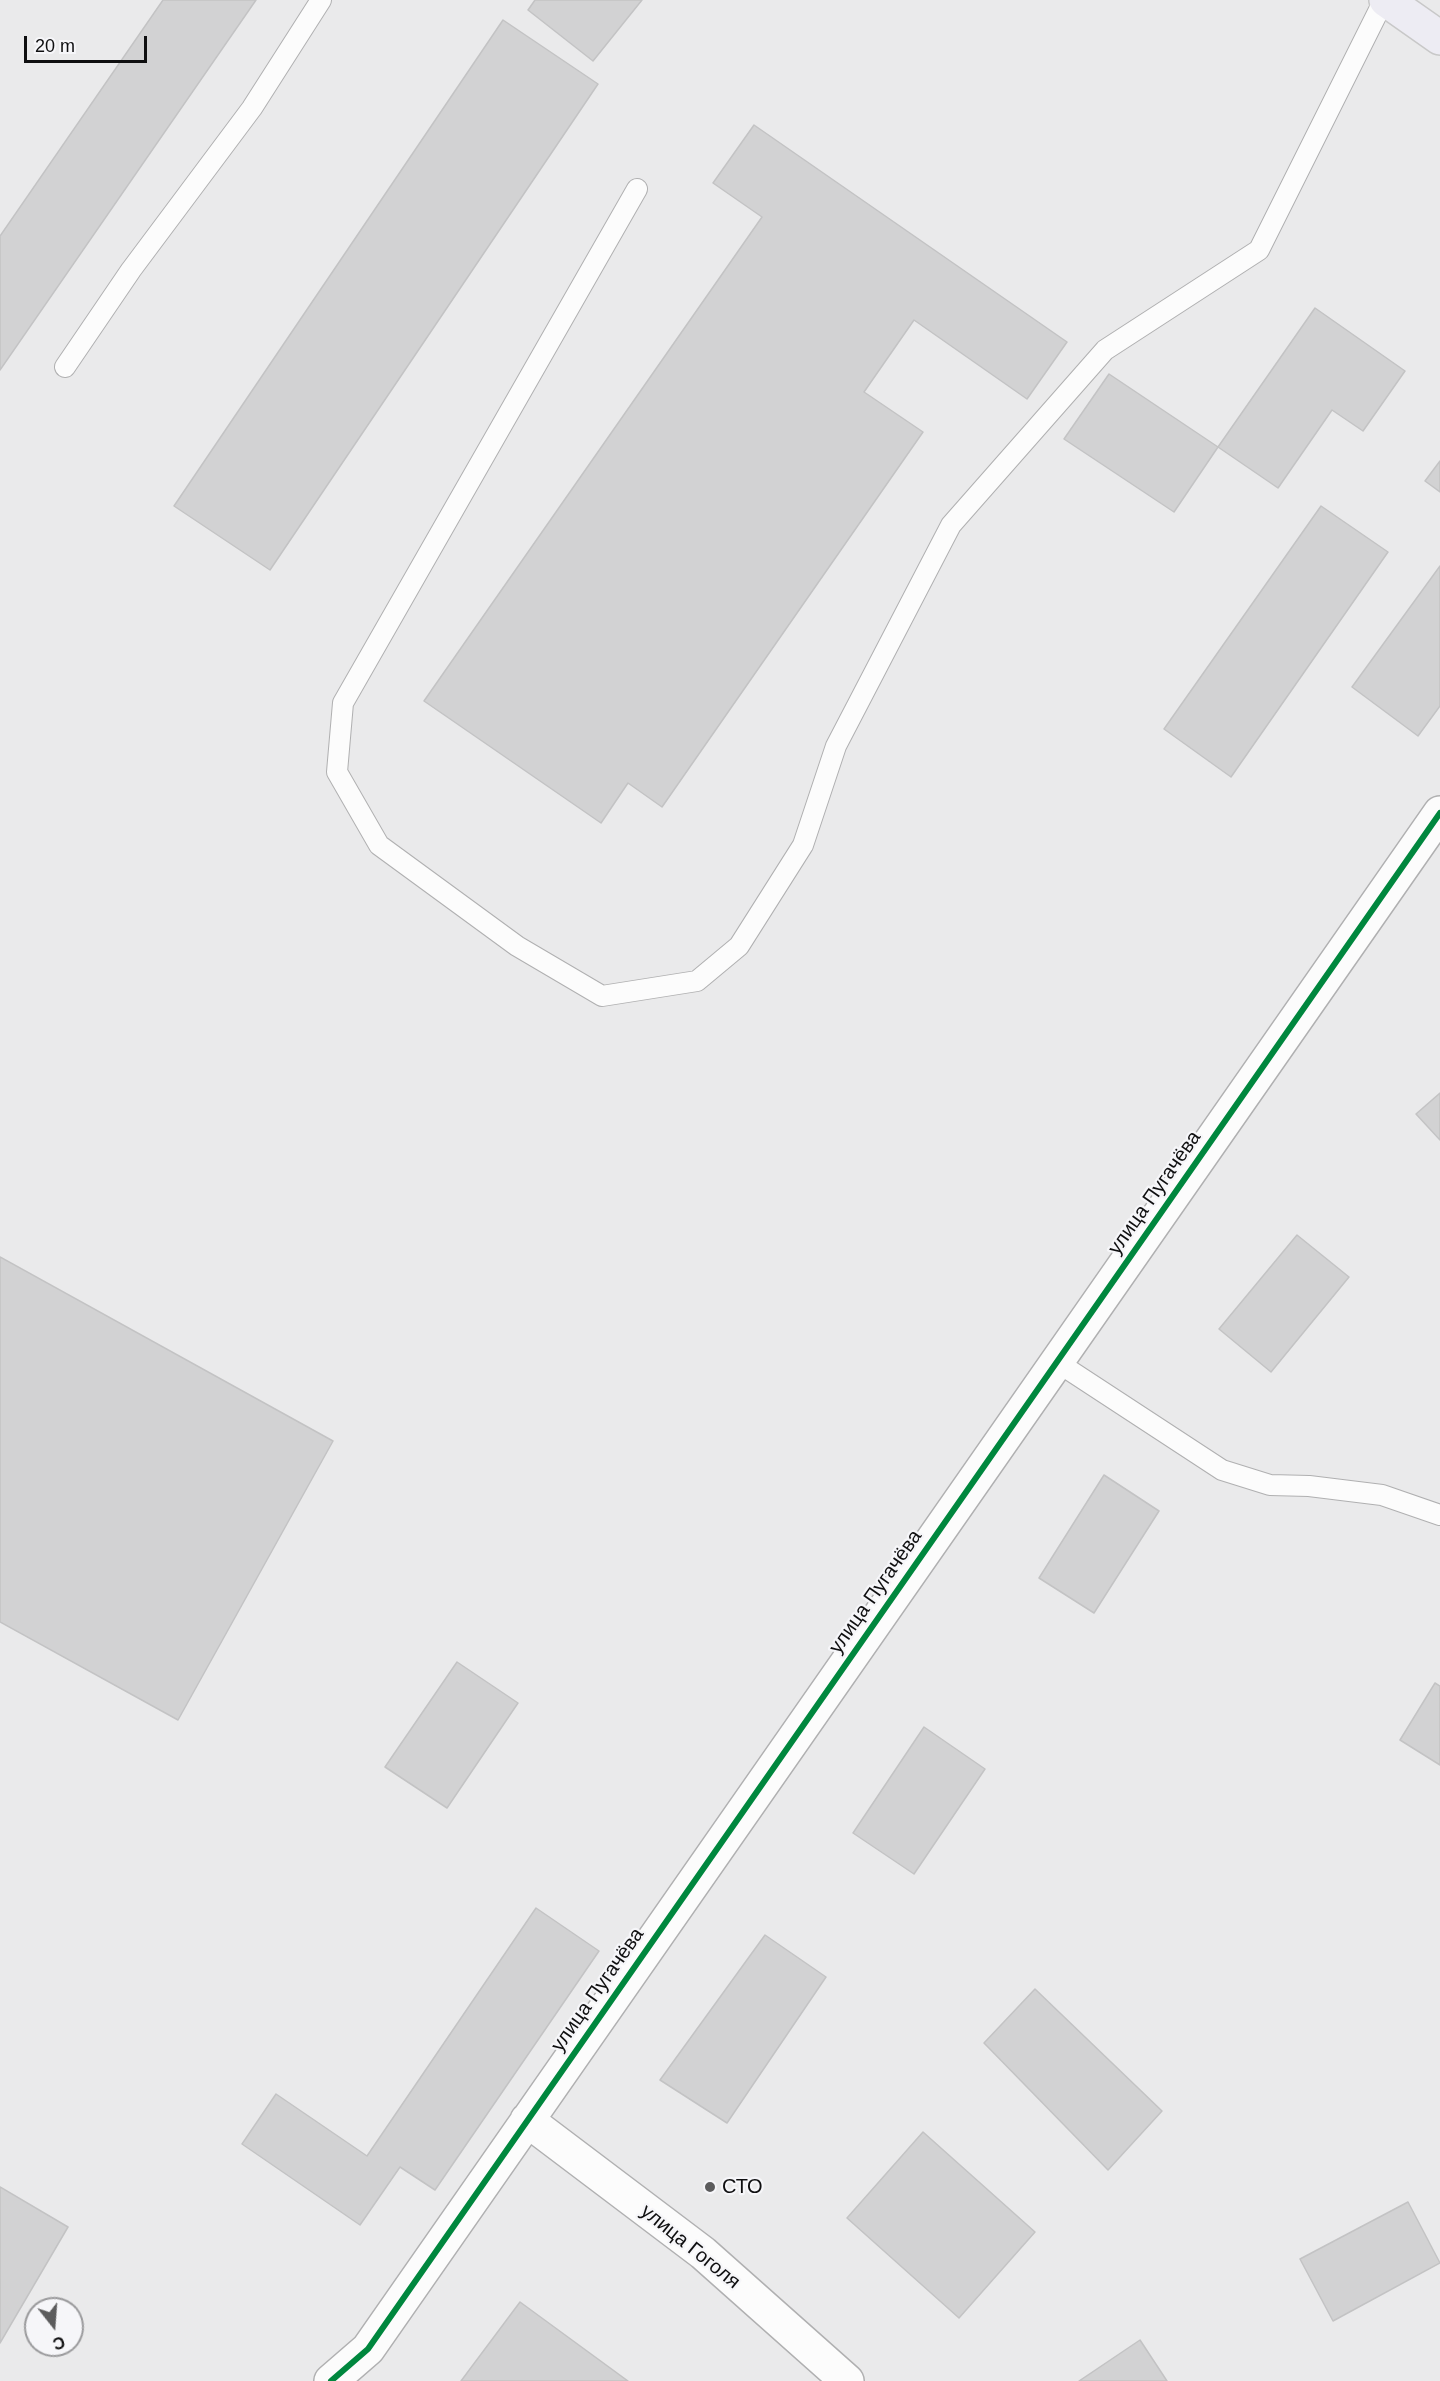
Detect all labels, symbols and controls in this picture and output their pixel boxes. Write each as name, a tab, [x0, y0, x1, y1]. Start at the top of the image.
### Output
scale bar	[27, 24, 150, 62]
text: 20 m	[35, 36, 75, 56]
street label: улица Пугачёва	[1103, 1127, 1207, 1259]
street label: улица Пугачёва	[824, 1526, 928, 1658]
street label: улица Пугачёва	[546, 1924, 650, 2056]
place label: СТО	[722, 2175, 763, 2199]
marker: СТО	[703, 2180, 717, 2194]
street label: улица Гоголя	[635, 2200, 745, 2294]
north arrow	[24, 2297, 84, 2357]
text: С	[51, 2333, 67, 2353]

